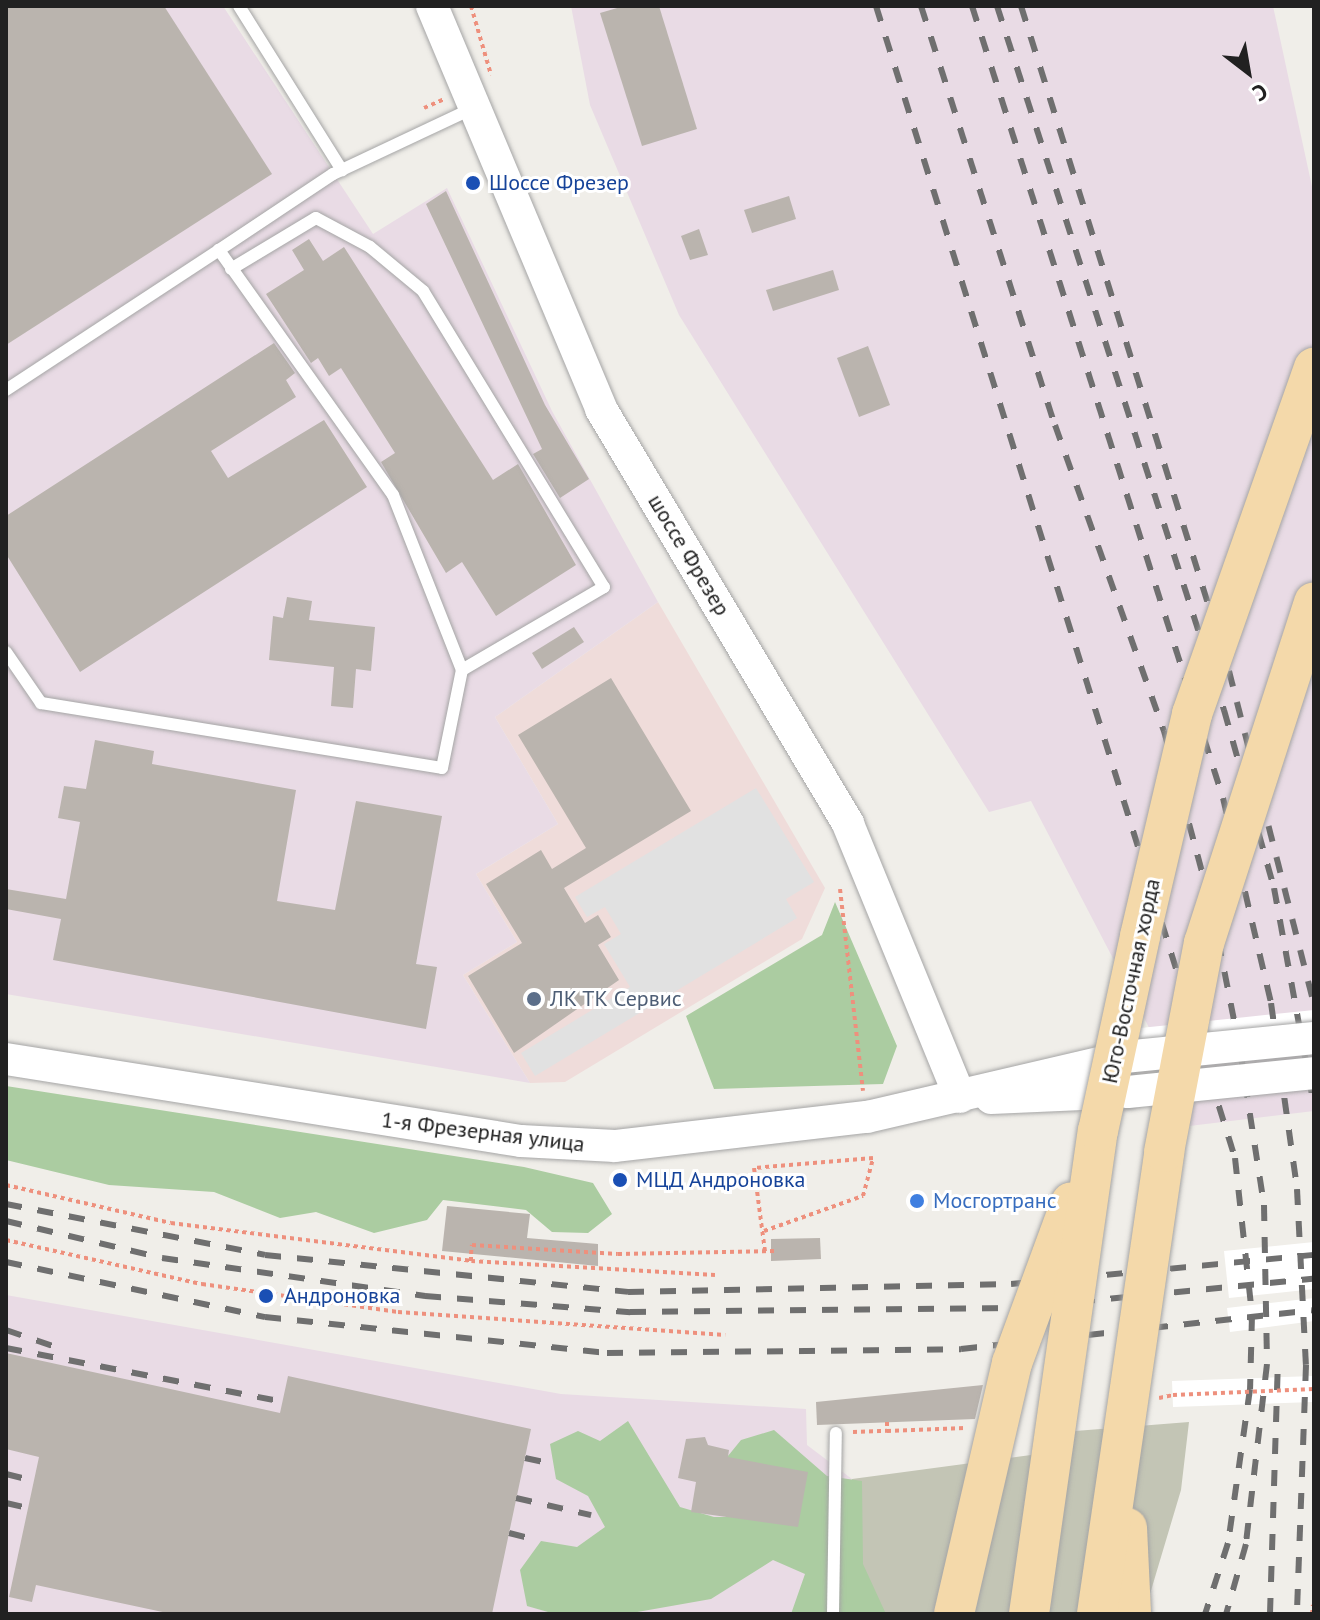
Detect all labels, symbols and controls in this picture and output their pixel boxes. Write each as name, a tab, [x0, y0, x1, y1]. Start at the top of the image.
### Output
north arrow	[1208, 32, 1288, 112]
text: С	[1248, 77, 1273, 108]
place label: Шоссе Фрезер	[489, 170, 629, 196]
marker: Шоссе Фрезер	[464, 174, 482, 192]
street label: шоссе Фрезер	[642, 490, 736, 620]
street label: Юго-Восточная хорда	[1096, 876, 1166, 1086]
place label: ЛК ТК Сервис	[550, 986, 682, 1012]
marker: ЛК ТК Сервис	[525, 990, 543, 1008]
street label: 1-я Фрезерная улица	[380, 1106, 586, 1158]
place label: МЦД Андроновка	[636, 1167, 806, 1193]
marker: МЦД Андроновка	[611, 1171, 629, 1189]
place label: Мосгортранс	[933, 1188, 1057, 1214]
marker: Мосгортранс	[908, 1192, 926, 1210]
place label: Андроновка	[284, 1283, 400, 1309]
marker: Андроновка	[255, 1285, 277, 1307]

